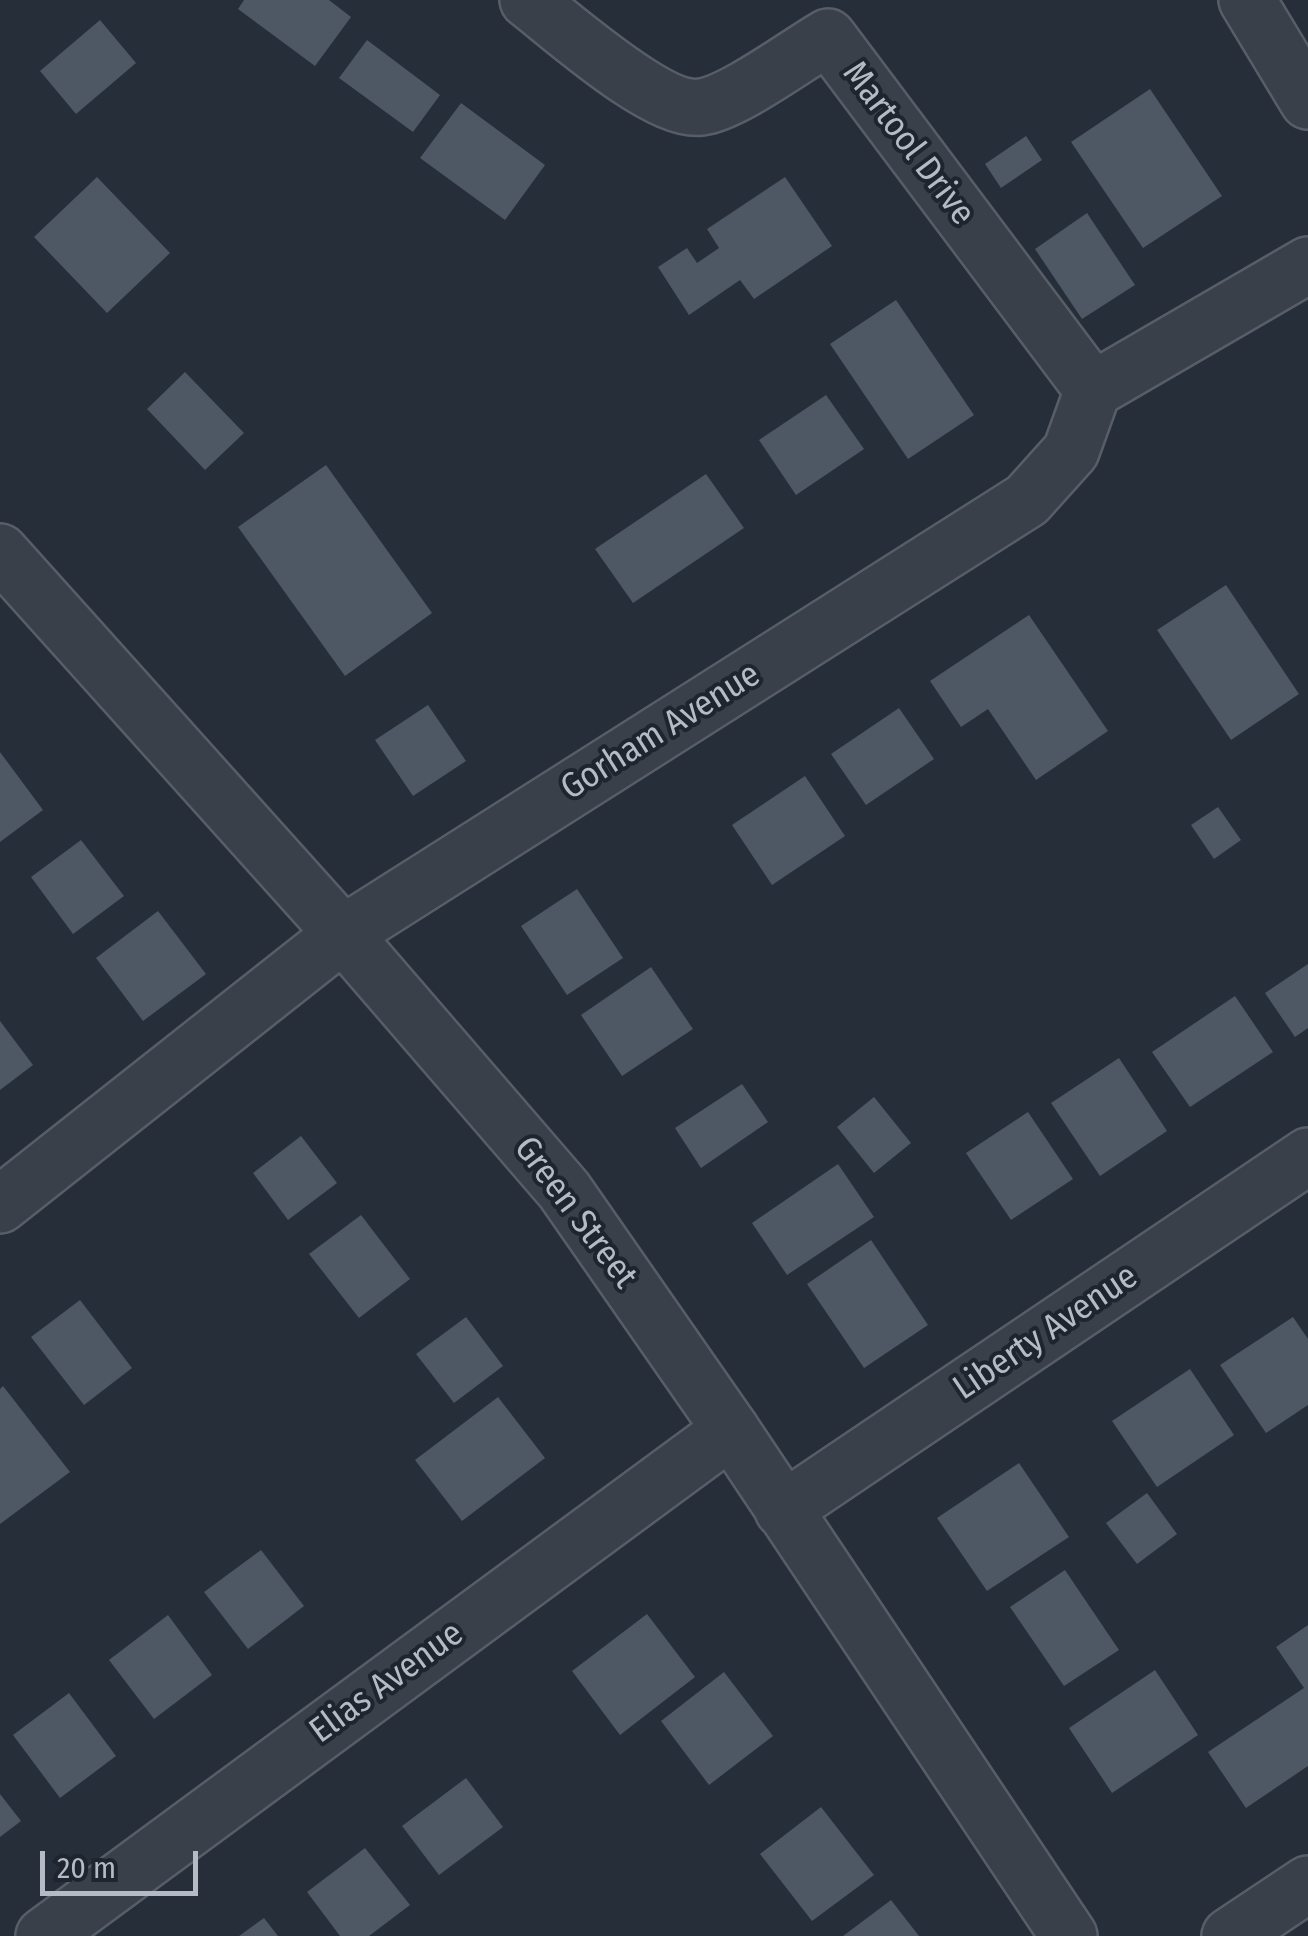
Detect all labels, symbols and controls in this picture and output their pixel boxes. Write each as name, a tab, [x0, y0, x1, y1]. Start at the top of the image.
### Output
street label: Martool Drive	[833, 54, 983, 234]
street label: Gorham Avenue	[554, 654, 768, 810]
street label: Green Street	[504, 1129, 646, 1297]
street label: Liberty Avenue	[946, 1256, 1146, 1410]
street label: Elias Avenue	[302, 1613, 472, 1753]
scale bar	[45, 1831, 202, 1893]
text: 20 m	[57, 1850, 116, 1886]

